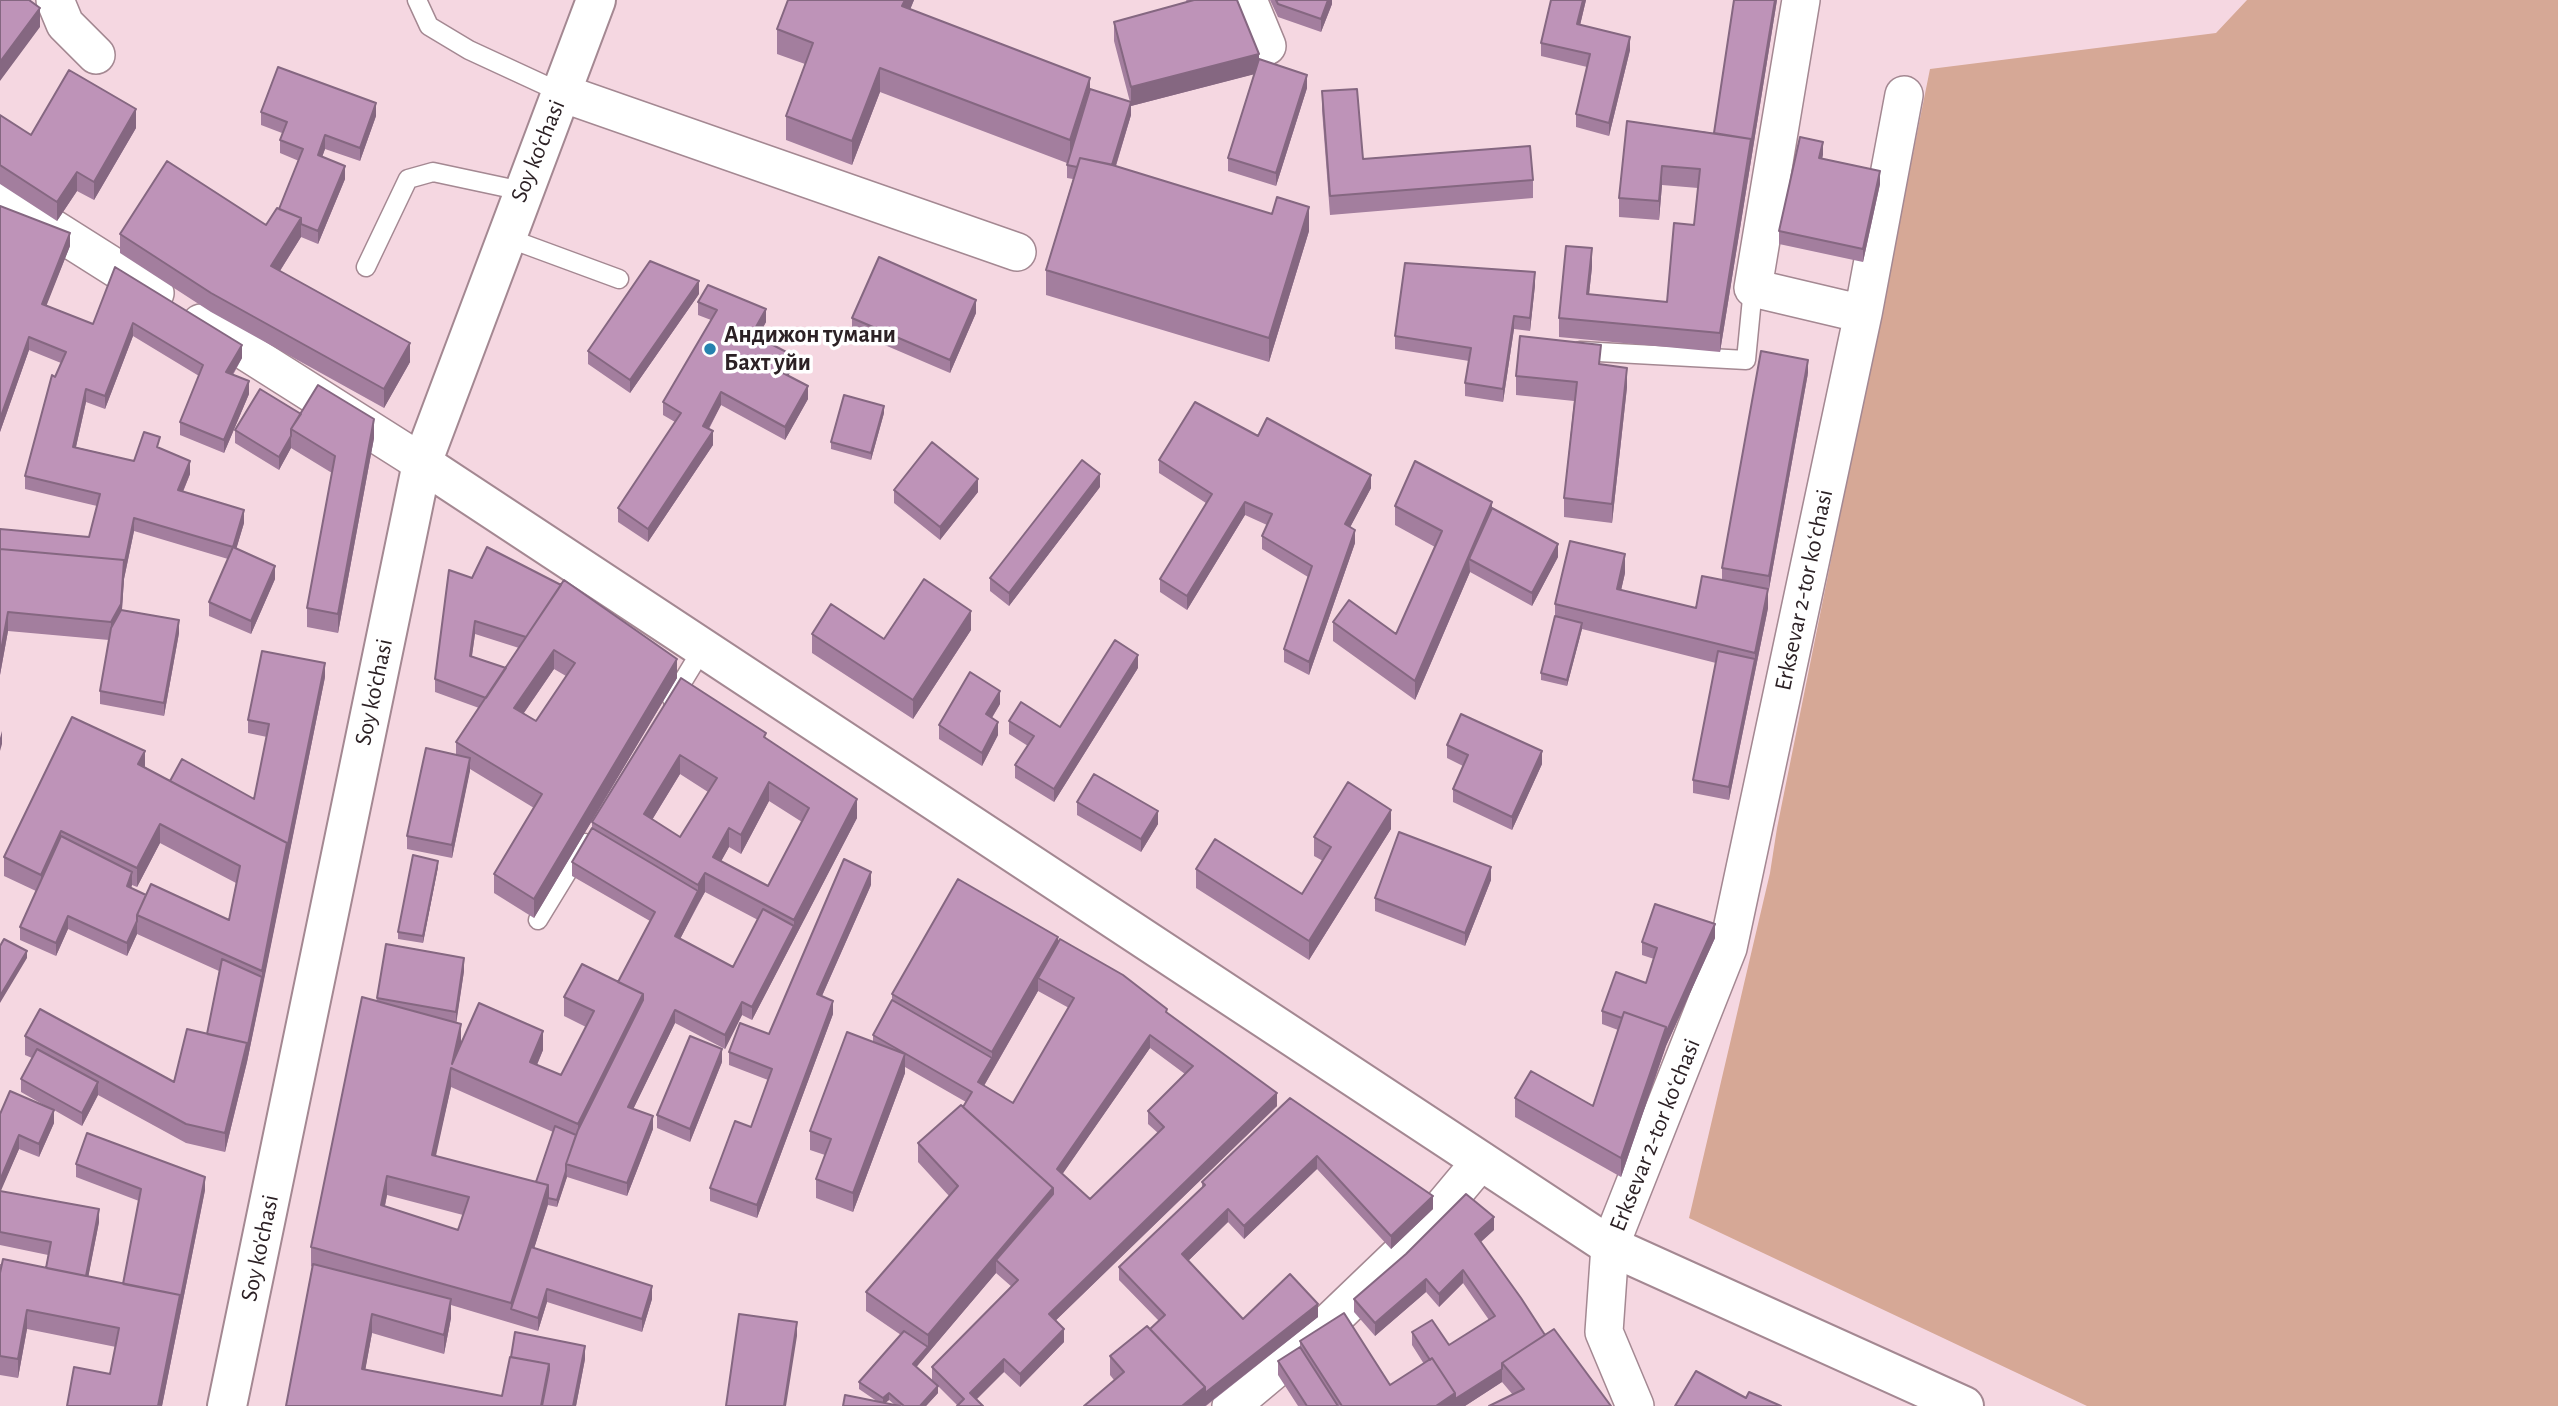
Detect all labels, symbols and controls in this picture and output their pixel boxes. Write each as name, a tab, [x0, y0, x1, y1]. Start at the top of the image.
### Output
street label: Soy ko'chasi	[504, 95, 572, 207]
place label: Андижон тумани Бахт уйи	[724, 321, 896, 377]
marker: Андижон тумани Бахт уйи	[702, 341, 718, 357]
street label: Erksevar 2-tor koʻchasi	[1769, 487, 1839, 693]
street label: Soy ko'chasi	[349, 636, 399, 748]
street label: Erksevar 2-tor koʻchasi	[1603, 1035, 1707, 1235]
street label: Soy ko'chasi	[235, 1192, 285, 1304]

